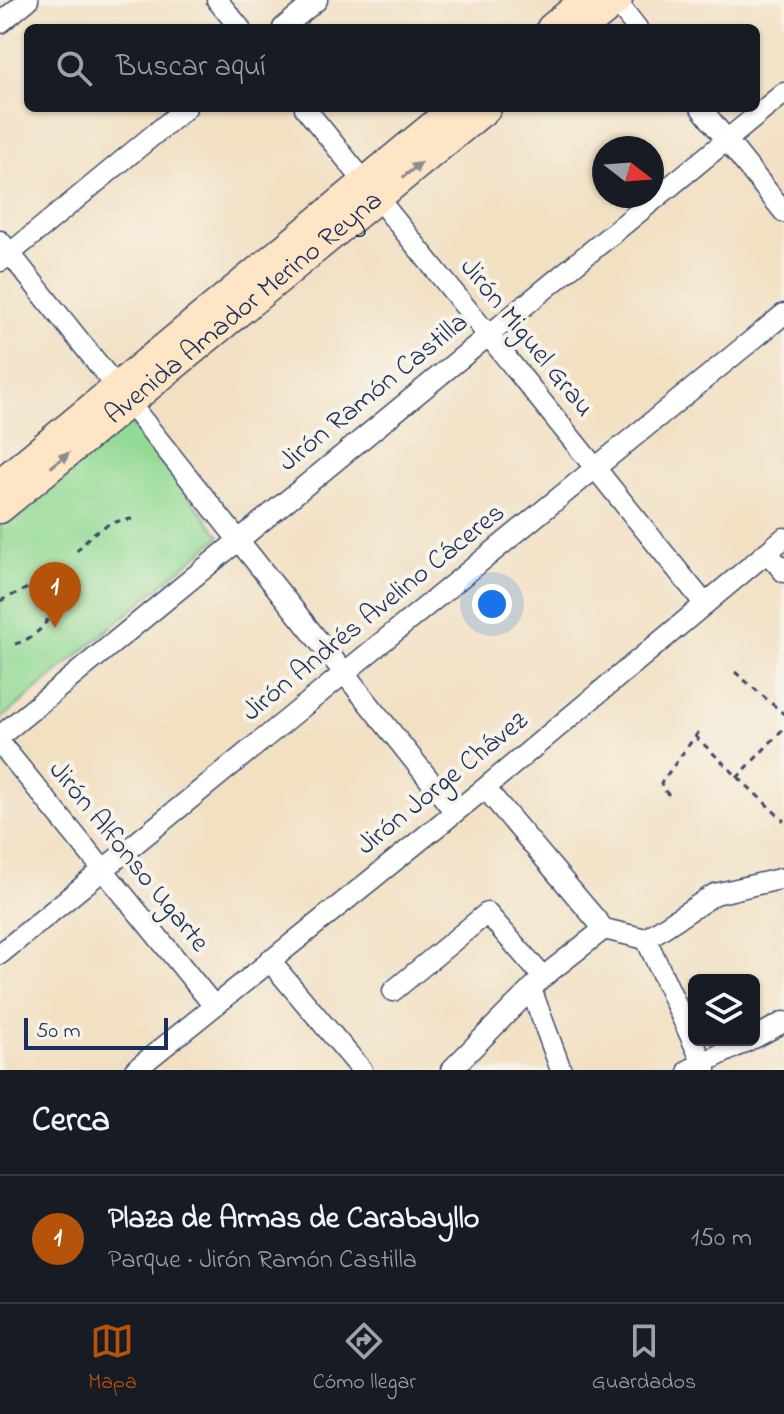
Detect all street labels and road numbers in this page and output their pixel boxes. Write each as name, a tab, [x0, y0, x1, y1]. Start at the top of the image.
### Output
street label: Avenida Amador Merino Reyna	[96, 181, 392, 435]
street label: Jirón Miguel Grau	[449, 249, 603, 427]
street label: Jirón Ramón Castilla	[270, 303, 478, 483]
street label: Jirón Andrés Avelino Cáceres	[233, 494, 515, 732]
street label: Jirón Jorge Chávez	[348, 702, 538, 866]
street label: Jirón Alfonso Ugarte	[38, 752, 219, 962]

